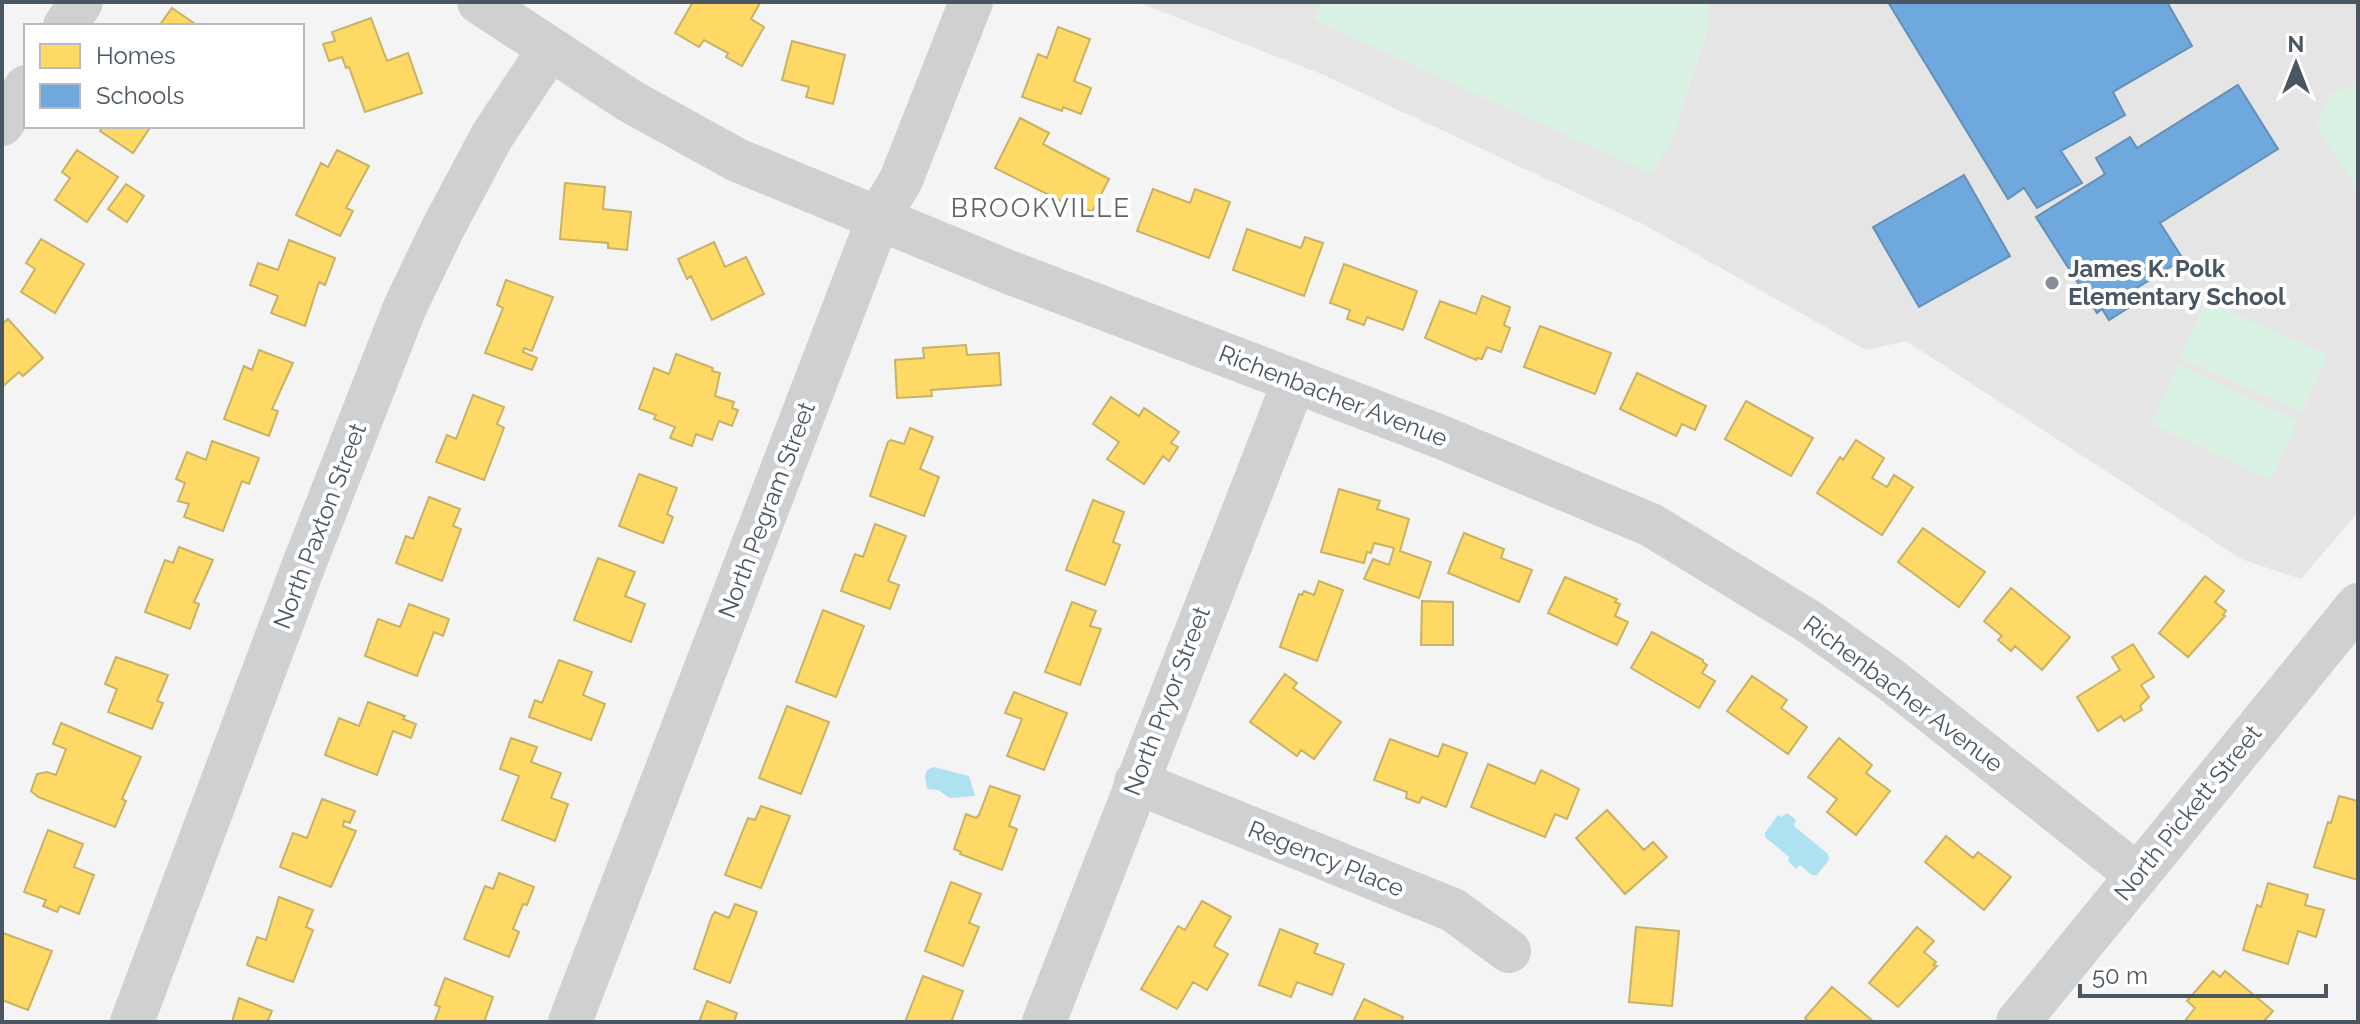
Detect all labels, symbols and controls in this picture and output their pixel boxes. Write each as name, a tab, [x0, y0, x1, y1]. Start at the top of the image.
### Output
legend	[24, 24, 304, 128]
north arrow	[2256, 24, 2336, 104]
text: N	[2288, 31, 2304, 57]
text: Homes	[96, 41, 176, 70]
text: Schools	[96, 81, 184, 110]
district label: BROOKVILLE	[951, 193, 1131, 223]
place label: James K. Polk Elementary School	[2068, 254, 2286, 311]
marker: James K. Polk Elementary School	[2043, 274, 2061, 292]
street label: Richenbacher Avenue	[1215, 339, 1452, 453]
street label: North Pegram Street	[712, 398, 821, 622]
street label: North Paxton Street	[267, 419, 372, 633]
street label: North Pryor Street	[1117, 602, 1216, 799]
street label: Richenbacher Avenue	[1798, 609, 2009, 778]
street label: North Pickett Street	[2108, 719, 2267, 906]
street label: Regency Place	[1244, 814, 1408, 903]
scale bar	[2080, 948, 2326, 998]
text: 50 m	[2092, 961, 2148, 990]

